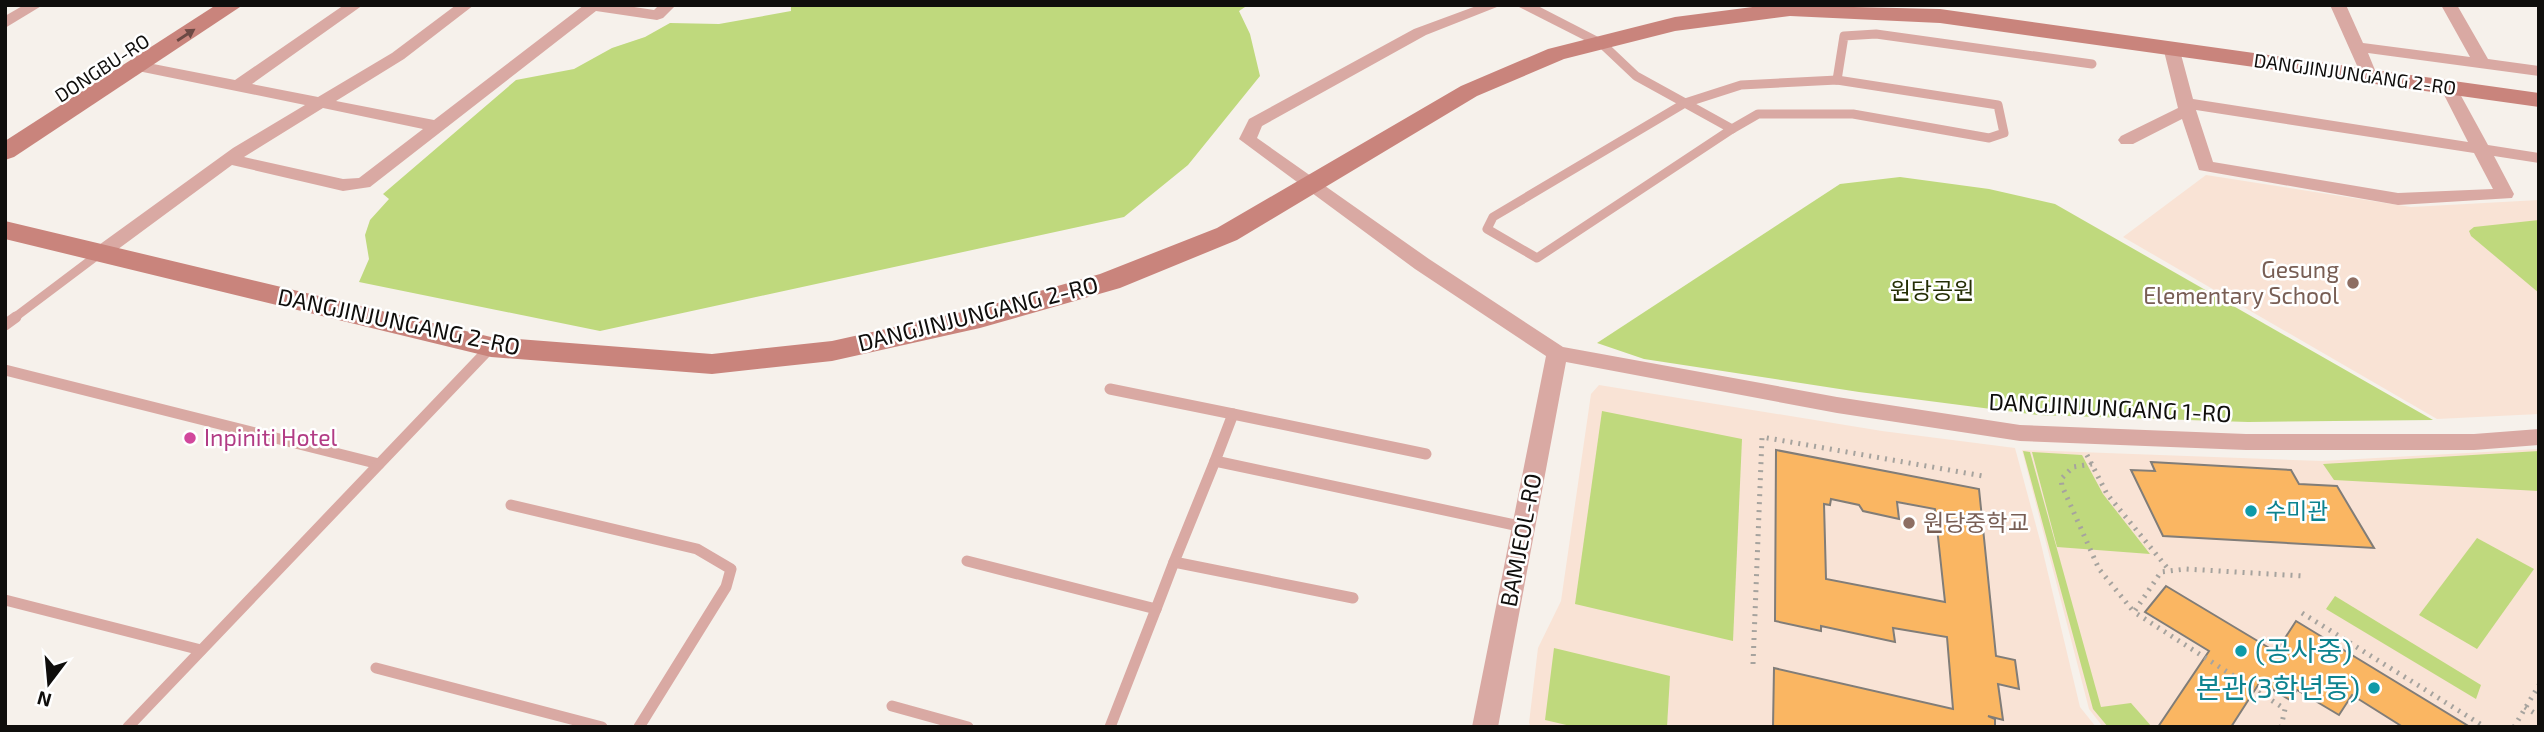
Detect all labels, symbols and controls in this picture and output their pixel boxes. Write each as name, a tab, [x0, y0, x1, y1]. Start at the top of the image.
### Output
one-way arrow	[177, 28, 195, 42]
street label: DONGBU-RO	[50, 29, 153, 107]
street label: DANGJINJUNGANG 2-RO	[2252, 48, 2458, 99]
place label: Gesung Elementary School	[2143, 255, 2339, 309]
street label: DANGJINJUNGANG 2-RO	[855, 270, 1101, 356]
marker: Gesung Elementary School	[2345, 275, 2361, 291]
park label: 원당공원	[1890, 276, 1974, 304]
street label: DANGJINJUNGANG 2-RO	[276, 282, 523, 360]
street label: DANGJINJUNGANG 1-RO	[1988, 387, 2232, 427]
place label: Inpiniti Hotel	[204, 423, 338, 451]
marker: Inpiniti Hotel	[182, 430, 198, 446]
street label: BAMJEOL-RO	[1493, 471, 1547, 609]
place label: 수미관	[2265, 496, 2328, 524]
marker: 수미관	[2243, 503, 2259, 519]
place label: 원당중학교	[1923, 508, 2029, 536]
marker: 원당중학교	[1901, 515, 1917, 531]
place label: (공사중)	[2255, 633, 2352, 667]
marker: (공사중)	[2233, 643, 2249, 659]
north arrow	[14, 648, 84, 718]
place label: 본관(3학년동)	[2196, 670, 2360, 704]
marker: 본관(3학년동)	[2366, 680, 2382, 696]
text: N	[34, 687, 54, 713]

